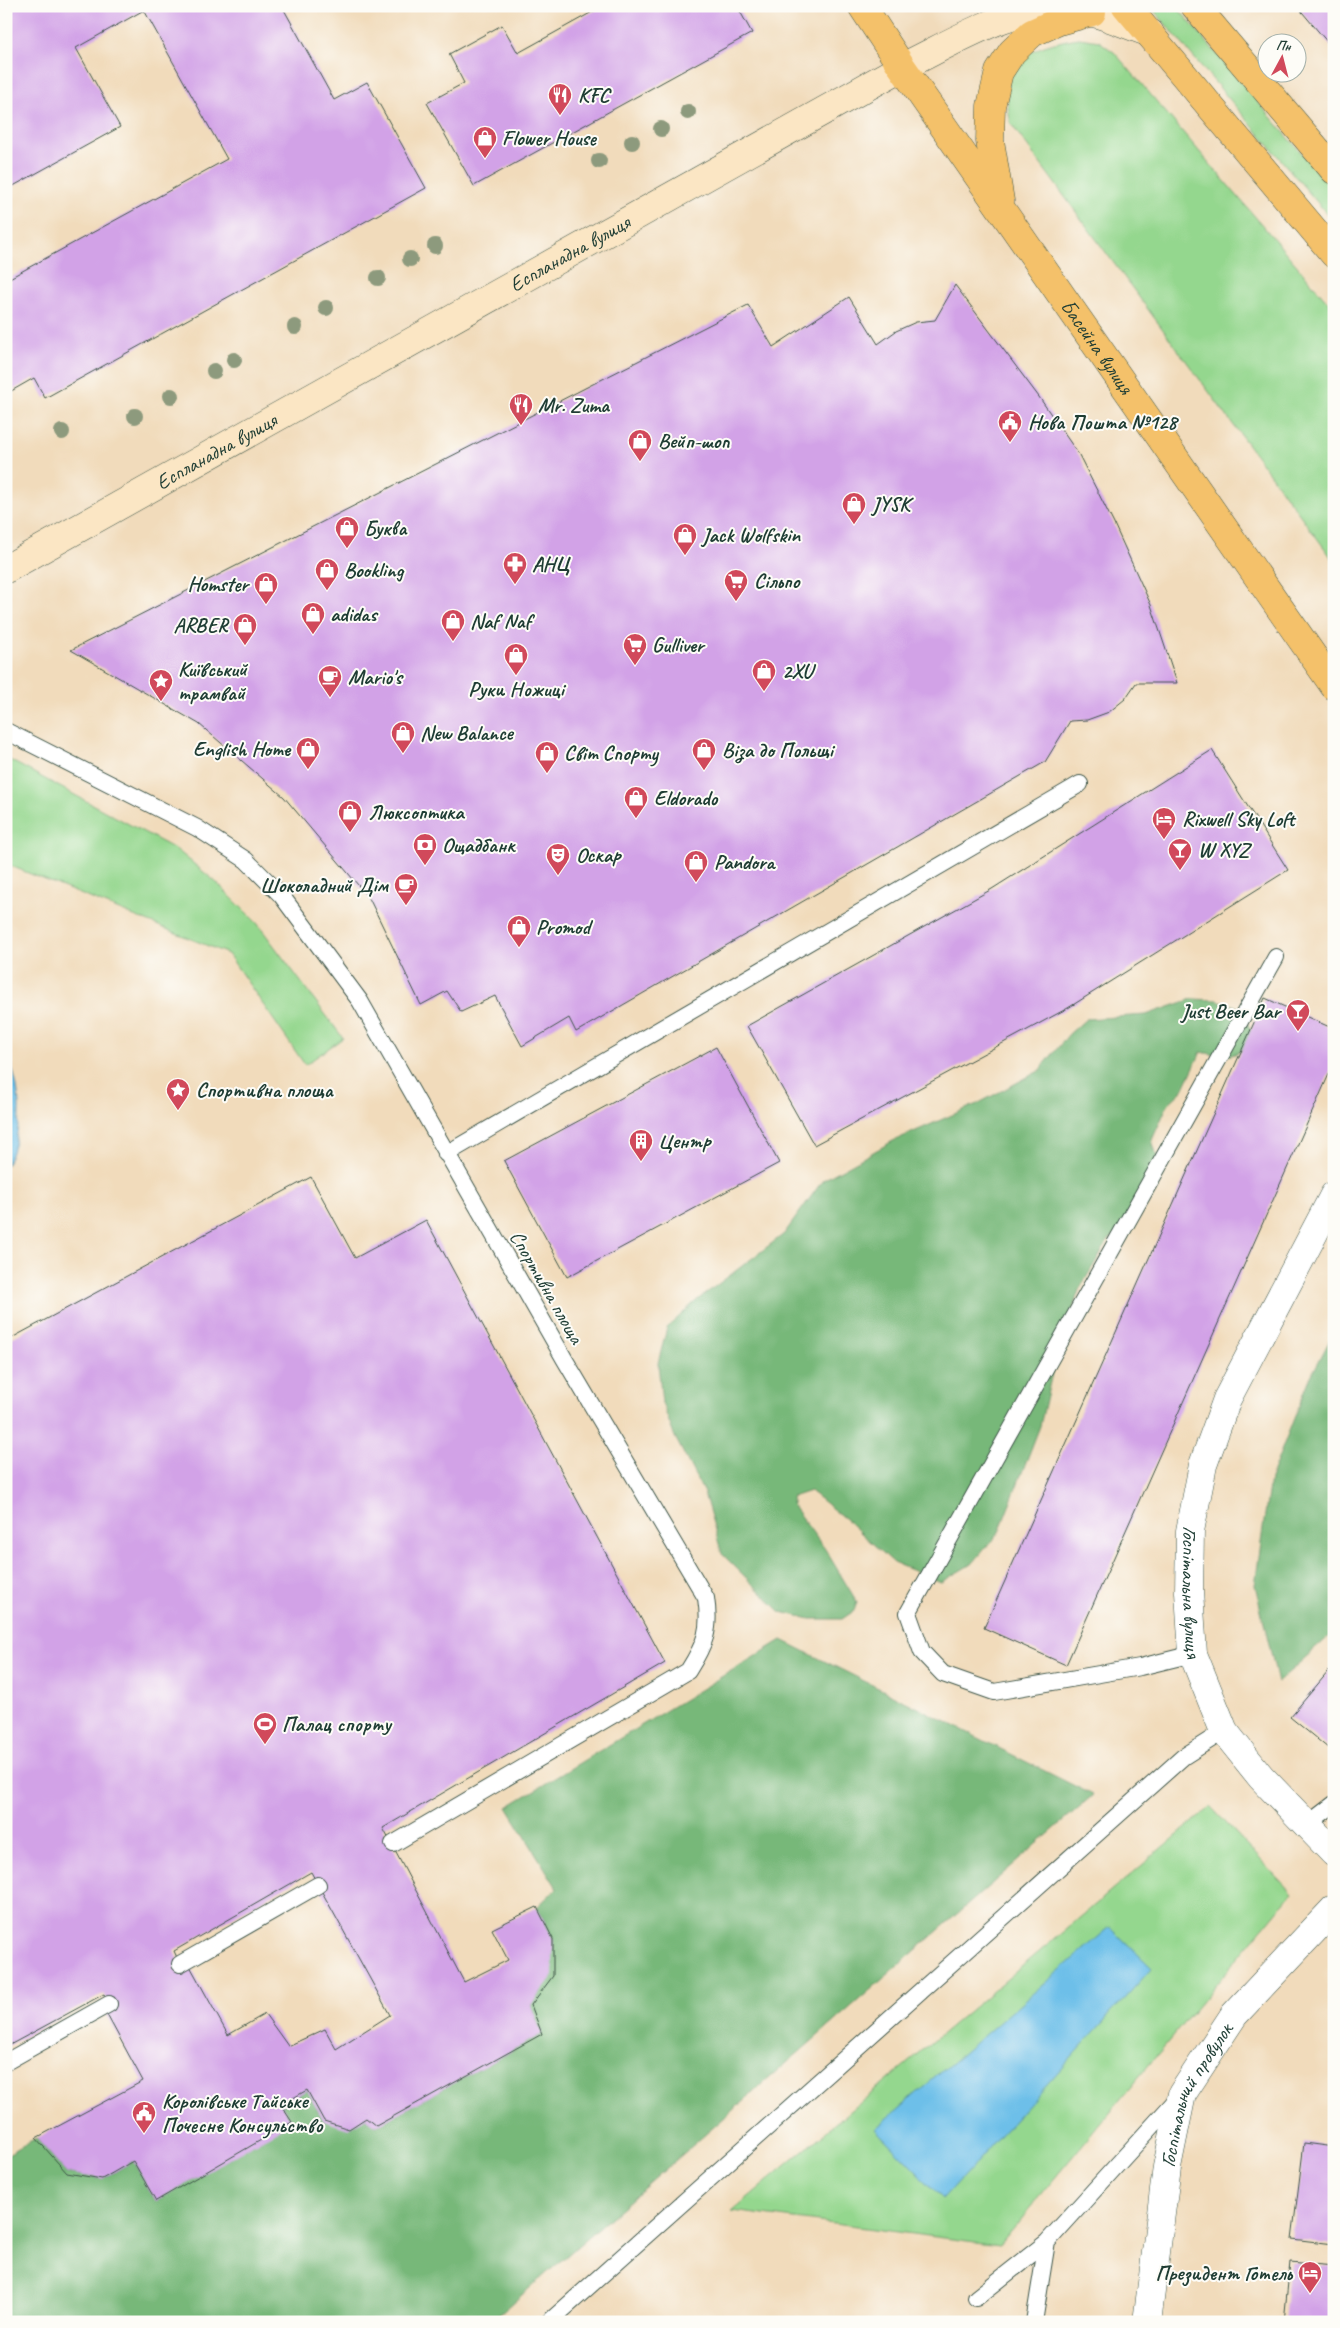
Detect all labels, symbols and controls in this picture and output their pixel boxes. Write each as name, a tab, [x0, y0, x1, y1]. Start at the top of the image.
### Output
north arrow	[1258, 32, 1308, 82]
text: Пн	[1275, 36, 1293, 55]
restaurant icon: KFC	[547, 82, 573, 116]
place label: KFC	[578, 82, 612, 108]
shop icon: Flower House	[472, 125, 498, 159]
place label: Flower House	[502, 125, 598, 151]
street label: Еспланадна вулиця	[505, 208, 636, 297]
street label: Басейна вулиця	[1055, 294, 1140, 400]
restaurant icon: Mr. Zuma	[508, 392, 534, 426]
place label: Mr. Zuma	[538, 392, 610, 418]
street label: Еспланадна вулиця	[151, 406, 283, 495]
public building icon: Нова Пошта №128	[997, 409, 1023, 443]
place label: Нова Пошта №128	[1028, 409, 1179, 435]
shop icon: Вейп-шоп	[627, 428, 653, 462]
place label: Вейп-шоп	[658, 428, 730, 454]
shop icon: JYSK	[841, 491, 867, 525]
place label: JYSK	[870, 491, 914, 517]
shop icon: Буква	[334, 515, 360, 549]
place label: Буква	[364, 515, 408, 541]
shop icon: Jack Wolfskin	[672, 522, 698, 556]
place label: Jack Wolfskin	[700, 522, 801, 548]
pharmacy icon: АНЦ	[502, 551, 528, 585]
place label: АНЦ	[532, 551, 572, 577]
shop icon: Bookling	[314, 557, 340, 591]
place label: Bookling	[344, 557, 405, 583]
supermarket icon: Сільпо	[723, 568, 749, 602]
place label: Сільпо	[754, 568, 801, 594]
place label: Homster	[188, 571, 250, 597]
shop icon: Homster	[253, 571, 279, 605]
shop icon: adidas	[300, 601, 326, 635]
place label: adidas	[330, 601, 379, 627]
shop icon: Naf Naf	[440, 608, 466, 642]
place label: Naf Naf	[470, 608, 535, 634]
place label: ARBER	[174, 612, 230, 638]
shop icon: ARBER	[232, 612, 258, 646]
supermarket icon: Gulliver	[622, 632, 648, 666]
place label: Gulliver	[652, 632, 706, 658]
shop icon: Руки Ножиці	[503, 642, 529, 676]
place label: Київський трамвай	[178, 656, 249, 706]
shop icon: 2XU	[751, 658, 777, 692]
place label: 2XU	[782, 658, 817, 684]
cafe icon: Mario's	[317, 664, 343, 698]
place label: Mario's	[348, 664, 404, 690]
place icon: Київський трамвай	[148, 668, 174, 702]
place label: Руки Ножиці	[468, 676, 567, 702]
shop icon: New Balance	[390, 720, 416, 754]
place label: New Balance	[420, 720, 515, 746]
place label: English Home	[193, 736, 292, 762]
shop icon: English Home	[295, 736, 321, 770]
shop icon: Віза до Польщі	[691, 737, 717, 771]
place label: Віза до Польщі	[722, 737, 836, 764]
shop icon: Свiт Спорту	[534, 740, 560, 774]
place label: Свiт Спорту	[564, 740, 660, 767]
shop icon: Eldorado	[623, 785, 649, 819]
place label: Eldorado	[654, 785, 719, 811]
shop icon: Люксоптика	[337, 799, 363, 833]
place label: Люксоптика	[368, 799, 465, 825]
hotel icon: Rixwell Sky Loft	[1151, 806, 1177, 840]
place label: Rixwell Sky Loft	[1182, 806, 1297, 832]
bank icon: Ощадбанк	[412, 832, 438, 866]
place label: Ощадбанк	[442, 832, 516, 858]
bar icon: W XYZ	[1167, 837, 1193, 871]
place label: W XYZ	[1198, 837, 1253, 863]
theatre icon: Оскар	[545, 842, 571, 876]
place label: Оскар	[576, 842, 622, 868]
shop icon: Pandora	[683, 849, 709, 883]
place label: Pandora	[714, 849, 777, 875]
place label: Шоколадний Дім	[260, 872, 390, 898]
cafe icon: Шоколадний Дім	[393, 872, 419, 906]
shop icon: Promod	[506, 914, 532, 948]
place label: Promod	[536, 914, 593, 940]
place label: Just Beer Bar	[1179, 998, 1282, 1024]
bar icon: Just Beer Bar	[1285, 998, 1311, 1032]
place icon: Спортивна площа	[165, 1077, 191, 1111]
place label: Спортивна площа	[196, 1077, 335, 1103]
building icon: Центр	[628, 1128, 654, 1162]
place label: Центр	[658, 1128, 712, 1154]
street label: Спортивна площа	[504, 1226, 591, 1350]
street label: Госпітальна вулиця	[1175, 1524, 1207, 1663]
sports icon: Палац спорту	[252, 1711, 278, 1745]
place label: Палац спорту	[282, 1711, 392, 1737]
street label: Госпітальний провулок	[1154, 2016, 1240, 2169]
place label: Королівське Тайське Почесне Консульство	[162, 2088, 324, 2139]
public building icon: Королівське Тайське Почесне Консульство	[131, 2100, 157, 2134]
place label: Президент Готель	[1156, 2260, 1293, 2287]
hotel icon: Президент Готель	[1297, 2260, 1323, 2294]

